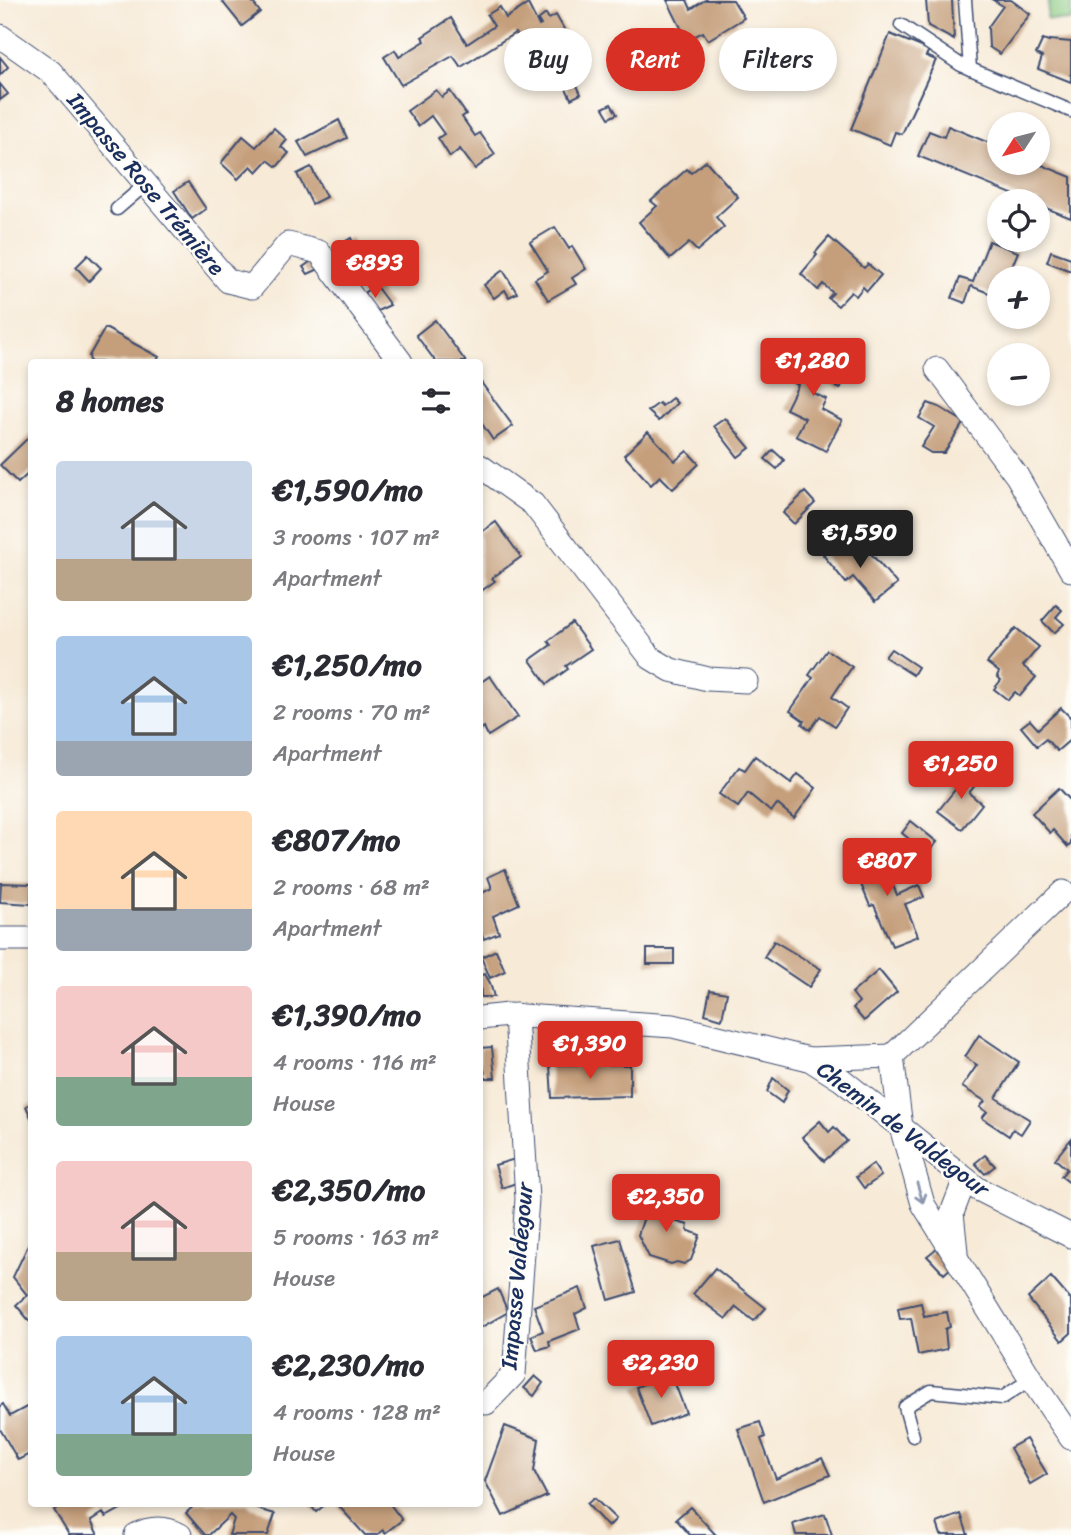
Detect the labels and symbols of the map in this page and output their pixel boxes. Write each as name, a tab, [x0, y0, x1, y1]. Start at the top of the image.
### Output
street label: Impasse Rose Trémière	[56, 82, 236, 285]
north arrow	[987, 112, 1050, 175]
pin: €893	[334, 240, 416, 300]
pin: €1,280	[756, 338, 870, 398]
pin: €1,590	[803, 510, 917, 570]
pin: €1,250	[904, 742, 1018, 801]
pin: €807	[846, 838, 928, 898]
pin: €1,390	[533, 1021, 647, 1081]
street label: Chemin de Valdegour	[807, 1050, 1000, 1209]
pin: €2,350	[609, 1174, 723, 1234]
street label: Impasse Valdegour	[488, 1179, 546, 1372]
one-way arrow	[915, 1181, 928, 1203]
pin: €2,230	[604, 1340, 718, 1400]

